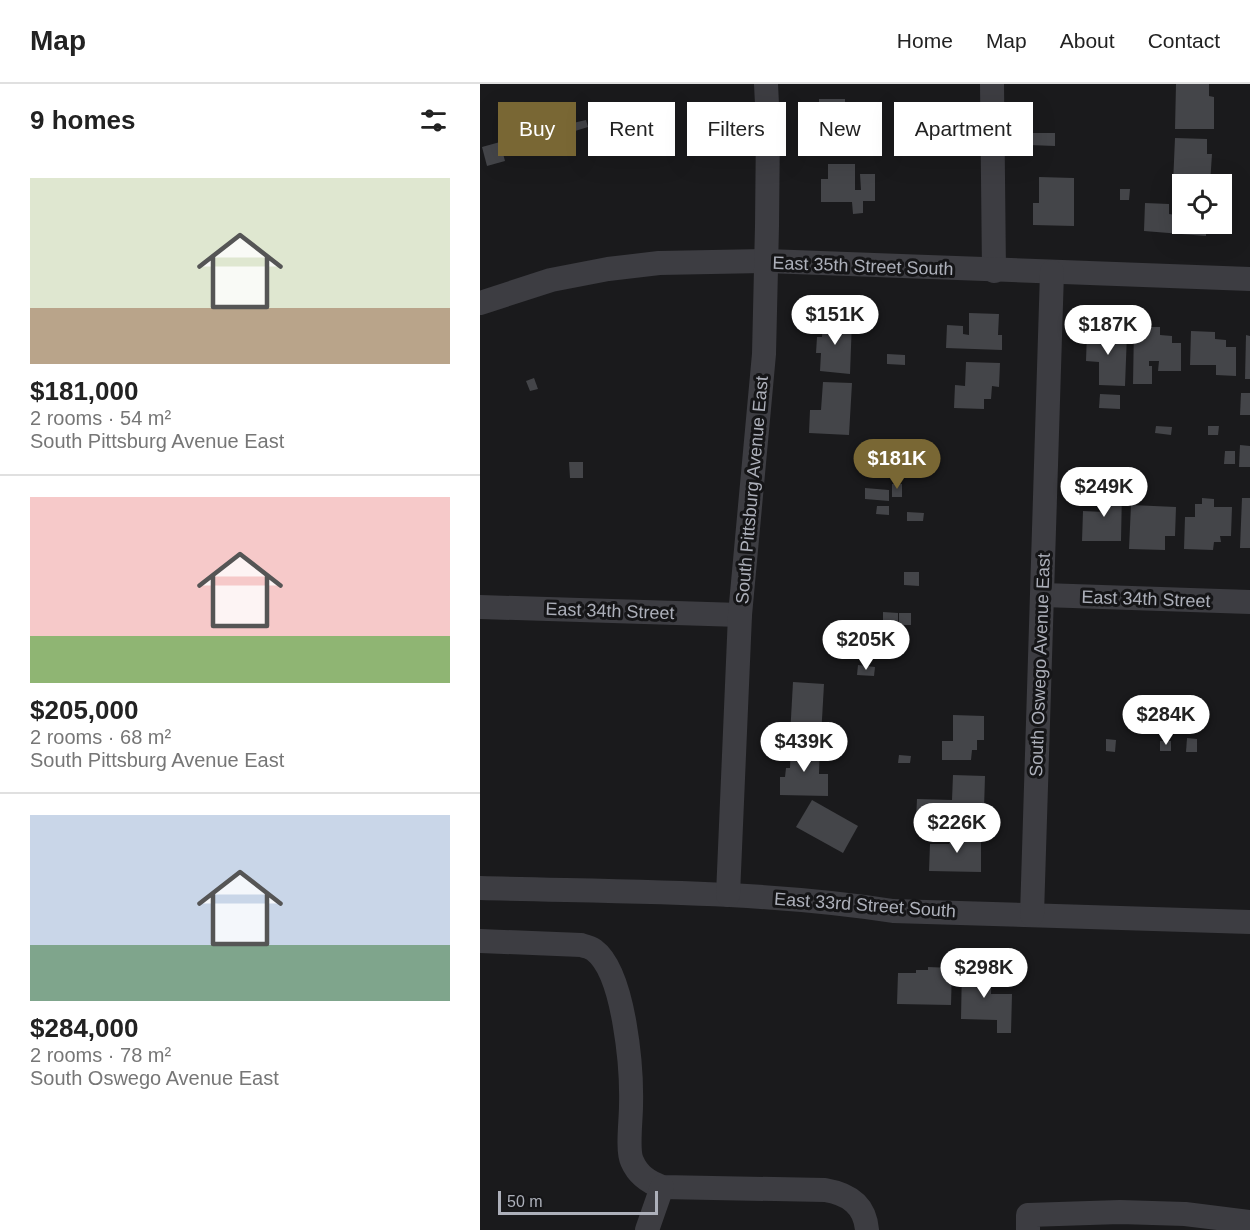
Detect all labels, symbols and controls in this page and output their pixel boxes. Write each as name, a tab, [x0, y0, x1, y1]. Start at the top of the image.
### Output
text: Map	[30, 25, 86, 56]
text: Home	[897, 29, 953, 52]
text: Map	[986, 29, 1027, 52]
text: About	[1060, 29, 1115, 52]
text: Contact	[1148, 29, 1220, 52]
chip: Buy	[498, 102, 576, 156]
chip: Rent	[588, 102, 675, 156]
chip: Filters	[687, 102, 786, 156]
chip: New	[798, 102, 882, 156]
chip: Apartment	[894, 102, 1033, 156]
icon: filters	[417, 104, 450, 137]
text: 9 homes	[30, 105, 136, 135]
map controls	[1172, 174, 1232, 234]
button: locate	[1172, 174, 1232, 234]
icon: home	[186, 217, 294, 325]
street label: East 35th Street South	[772, 253, 954, 279]
pin: $151K	[793, 295, 877, 346]
text: $151K	[806, 303, 864, 325]
pin: $187K	[1066, 305, 1150, 356]
text: $187K	[1079, 313, 1137, 335]
street label: South Pittsburg Avenue East	[732, 375, 772, 605]
text: $181,000	[30, 376, 138, 406]
text: 2 rooms · 54 m²	[30, 407, 171, 429]
text: South Pittsburg Avenue East	[30, 430, 284, 452]
pin: $181K	[855, 439, 939, 490]
text: $181K	[868, 447, 926, 469]
pin: $249K	[1062, 467, 1146, 518]
text: $249K	[1075, 475, 1133, 497]
icon: home	[186, 536, 294, 644]
street label: South Oswego Avenue East	[1026, 553, 1054, 777]
street label: East 34th Street	[1081, 587, 1211, 611]
street label: East 34th Street	[545, 599, 675, 623]
pin: $205K	[824, 620, 908, 671]
text: $205K	[837, 628, 895, 650]
text: $205,000	[30, 695, 138, 725]
pin: $284K	[1124, 695, 1208, 746]
text: $284K	[1137, 703, 1195, 725]
pin: $439K	[762, 722, 846, 773]
text: 2 rooms · 68 m²	[30, 726, 171, 748]
text: $439K	[775, 730, 833, 752]
text: South Pittsburg Avenue East	[30, 749, 284, 771]
pin: $226K	[915, 803, 999, 854]
text: $226K	[928, 811, 986, 833]
icon: home	[186, 854, 294, 962]
street label: East 33rd Street South	[773, 889, 957, 921]
pin: $298K	[942, 948, 1026, 999]
text: $298K	[955, 956, 1013, 978]
text: $284,000	[30, 1013, 138, 1043]
text: 2 rooms · 78 m²	[30, 1044, 171, 1066]
text: South Oswego Avenue East	[30, 1067, 279, 1089]
scale bar	[498, 1188, 658, 1216]
text: 50 m	[507, 1193, 543, 1210]

